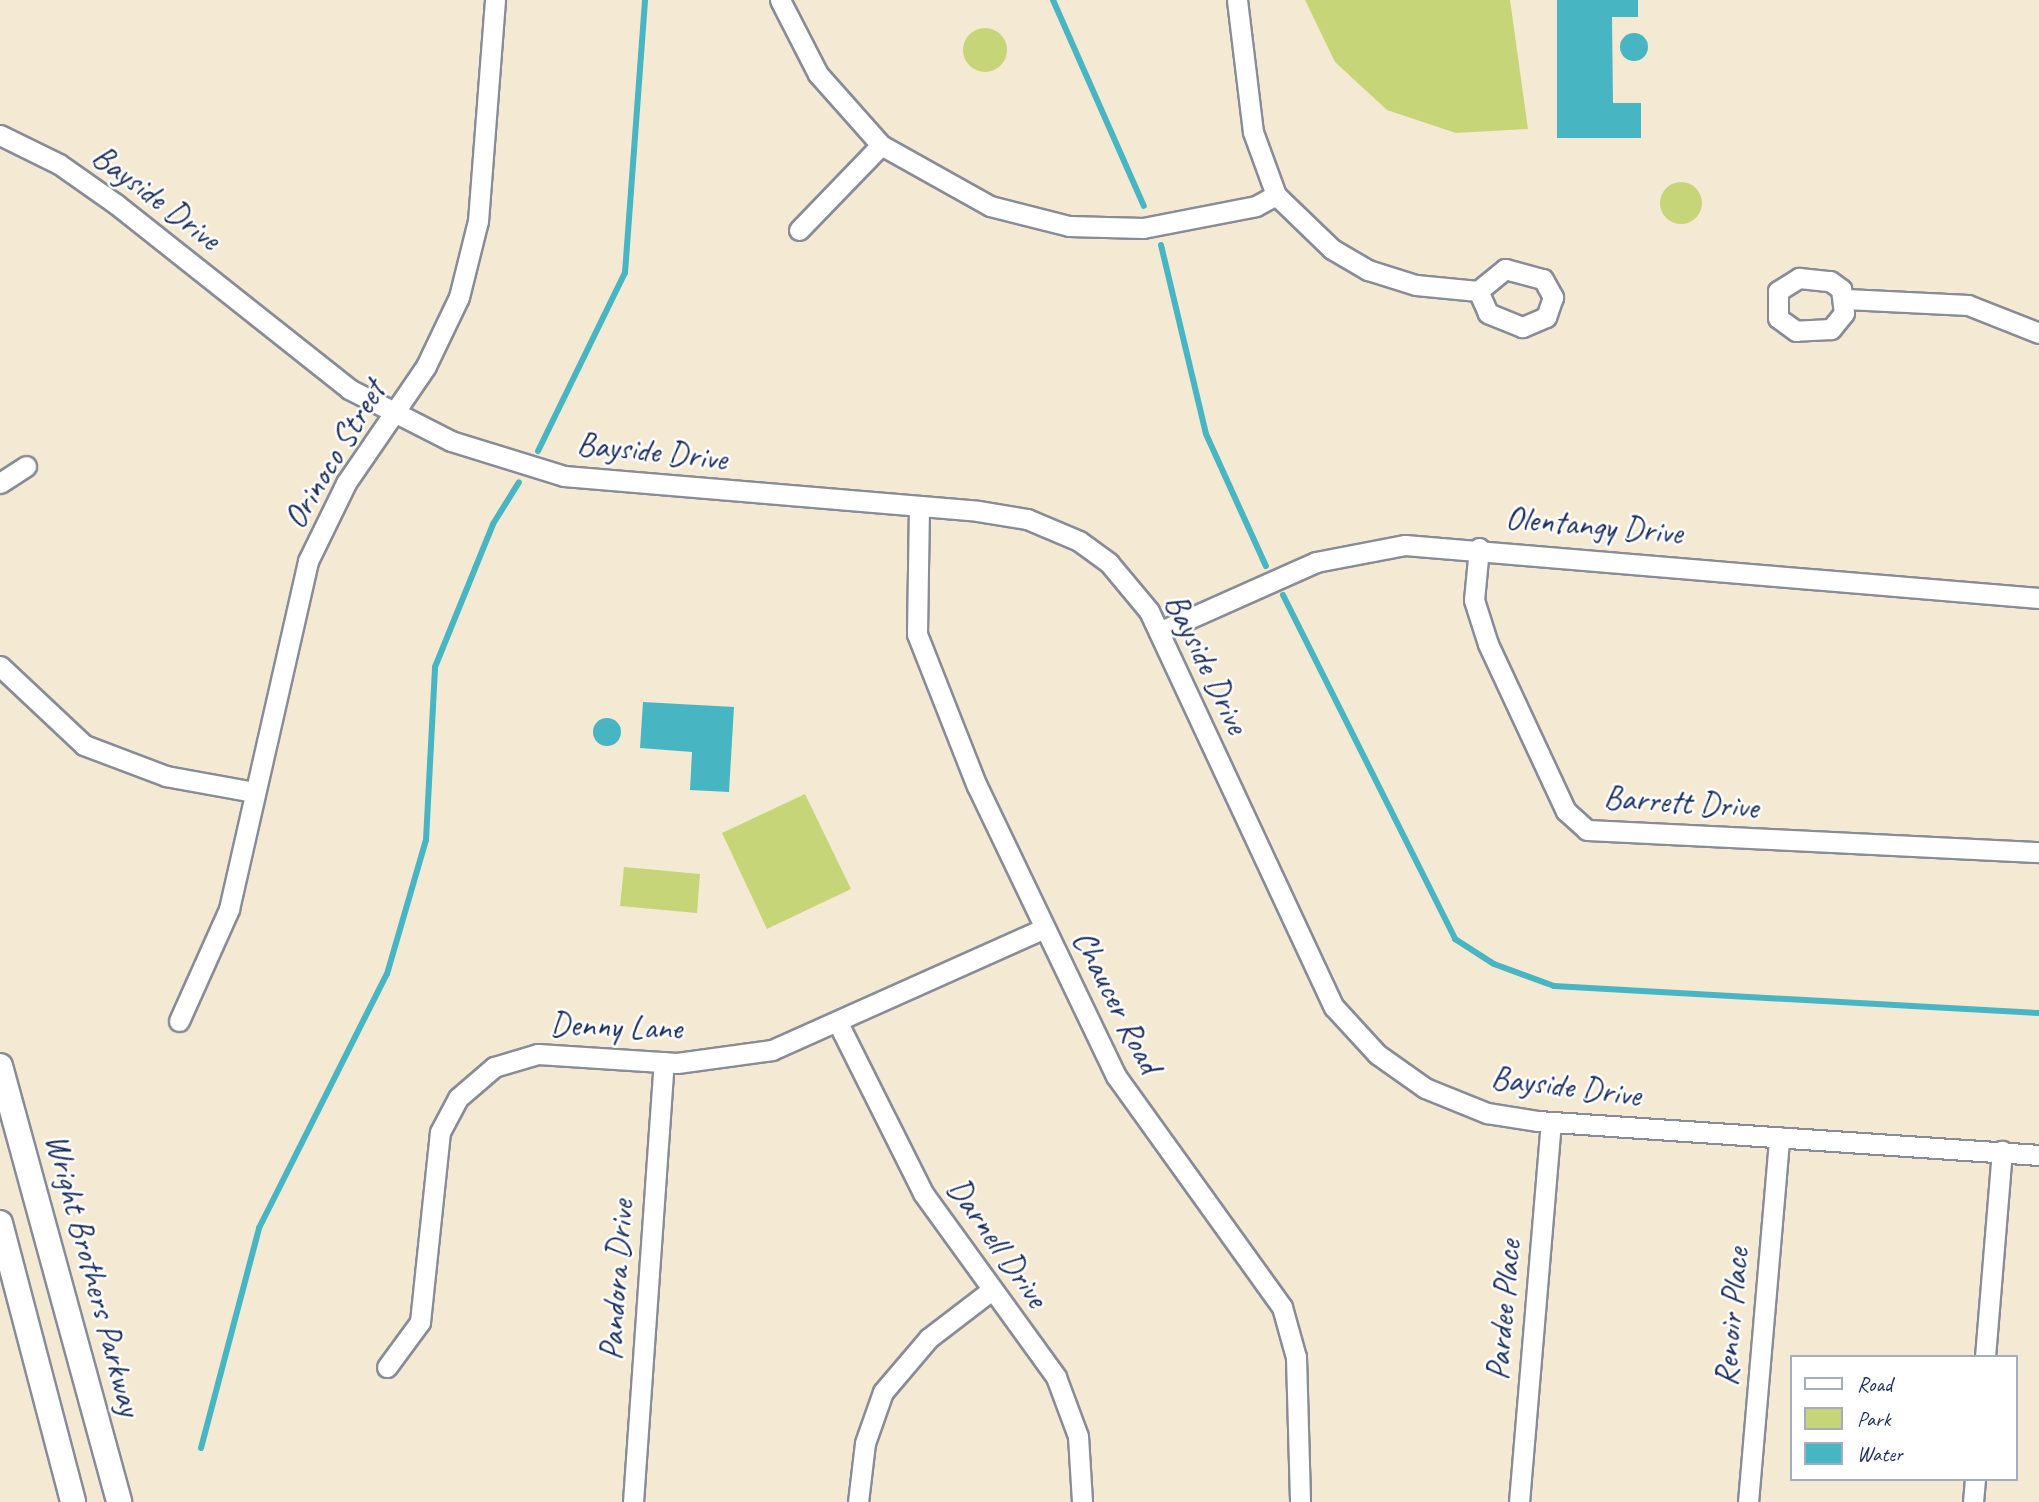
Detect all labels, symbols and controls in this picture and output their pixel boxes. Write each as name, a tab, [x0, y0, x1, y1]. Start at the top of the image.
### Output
street label: Bayside Drive	[84, 137, 228, 259]
street label: Orinoco Street	[276, 374, 394, 536]
street label: Bayside Drive	[575, 424, 729, 480]
street label: Olentangy Drive	[1504, 499, 1684, 553]
street label: Bayside Drive	[1155, 588, 1257, 740]
street label: Barrett Drive	[1602, 778, 1760, 828]
street label: Chaucer Road	[1063, 924, 1169, 1080]
street label: Denny Lane	[549, 1005, 683, 1049]
street label: Bayside Drive	[1489, 1058, 1643, 1116]
street label: Wright Brothers Parkway	[36, 1130, 150, 1420]
street label: Darnell Drive	[938, 1170, 1056, 1316]
street label: Pandora Drive	[592, 1199, 642, 1361]
street label: Pardee Place	[1478, 1238, 1530, 1382]
street label: Renoir Place	[1706, 1246, 1758, 1388]
legend	[1790, 1355, 2018, 1481]
text: Road	[1857, 1371, 1892, 1397]
text: Park	[1857, 1406, 1890, 1432]
text: Water	[1857, 1441, 1903, 1467]

